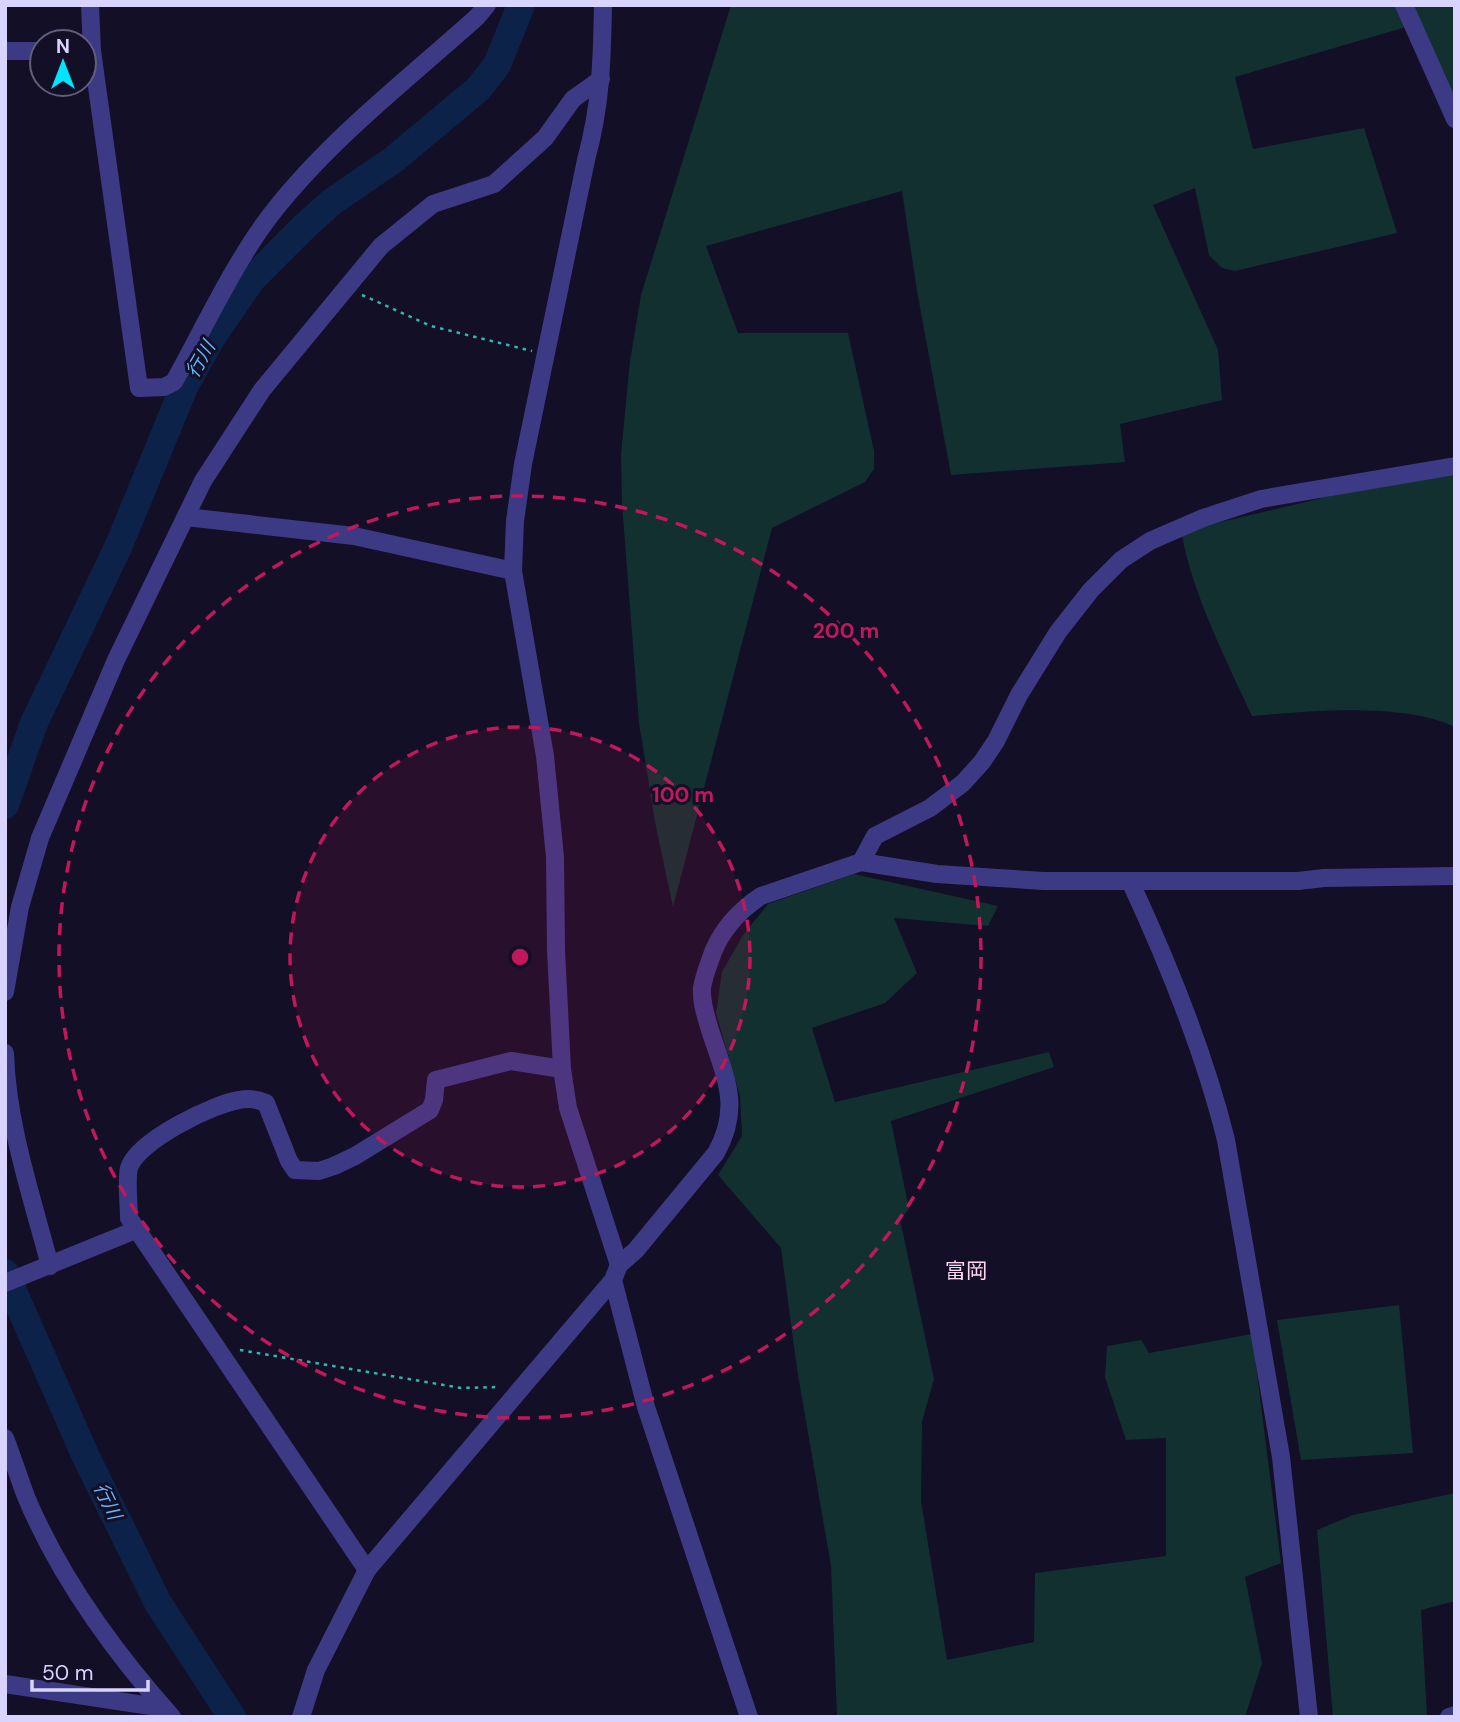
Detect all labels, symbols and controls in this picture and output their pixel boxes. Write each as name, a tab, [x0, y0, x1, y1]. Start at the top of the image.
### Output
north arrow	[28, 28, 98, 98]
text: N	[56, 34, 70, 59]
water label: 行川	[180, 335, 222, 382]
text: 200 m	[813, 617, 879, 645]
text: 100 m	[652, 781, 714, 809]
centre of rings	[508, 945, 532, 969]
district label: 富岡	[945, 1257, 987, 1285]
water label: 行川	[88, 1479, 128, 1526]
scale bar	[32, 1648, 147, 1692]
text: 50 m	[42, 1659, 93, 1687]

